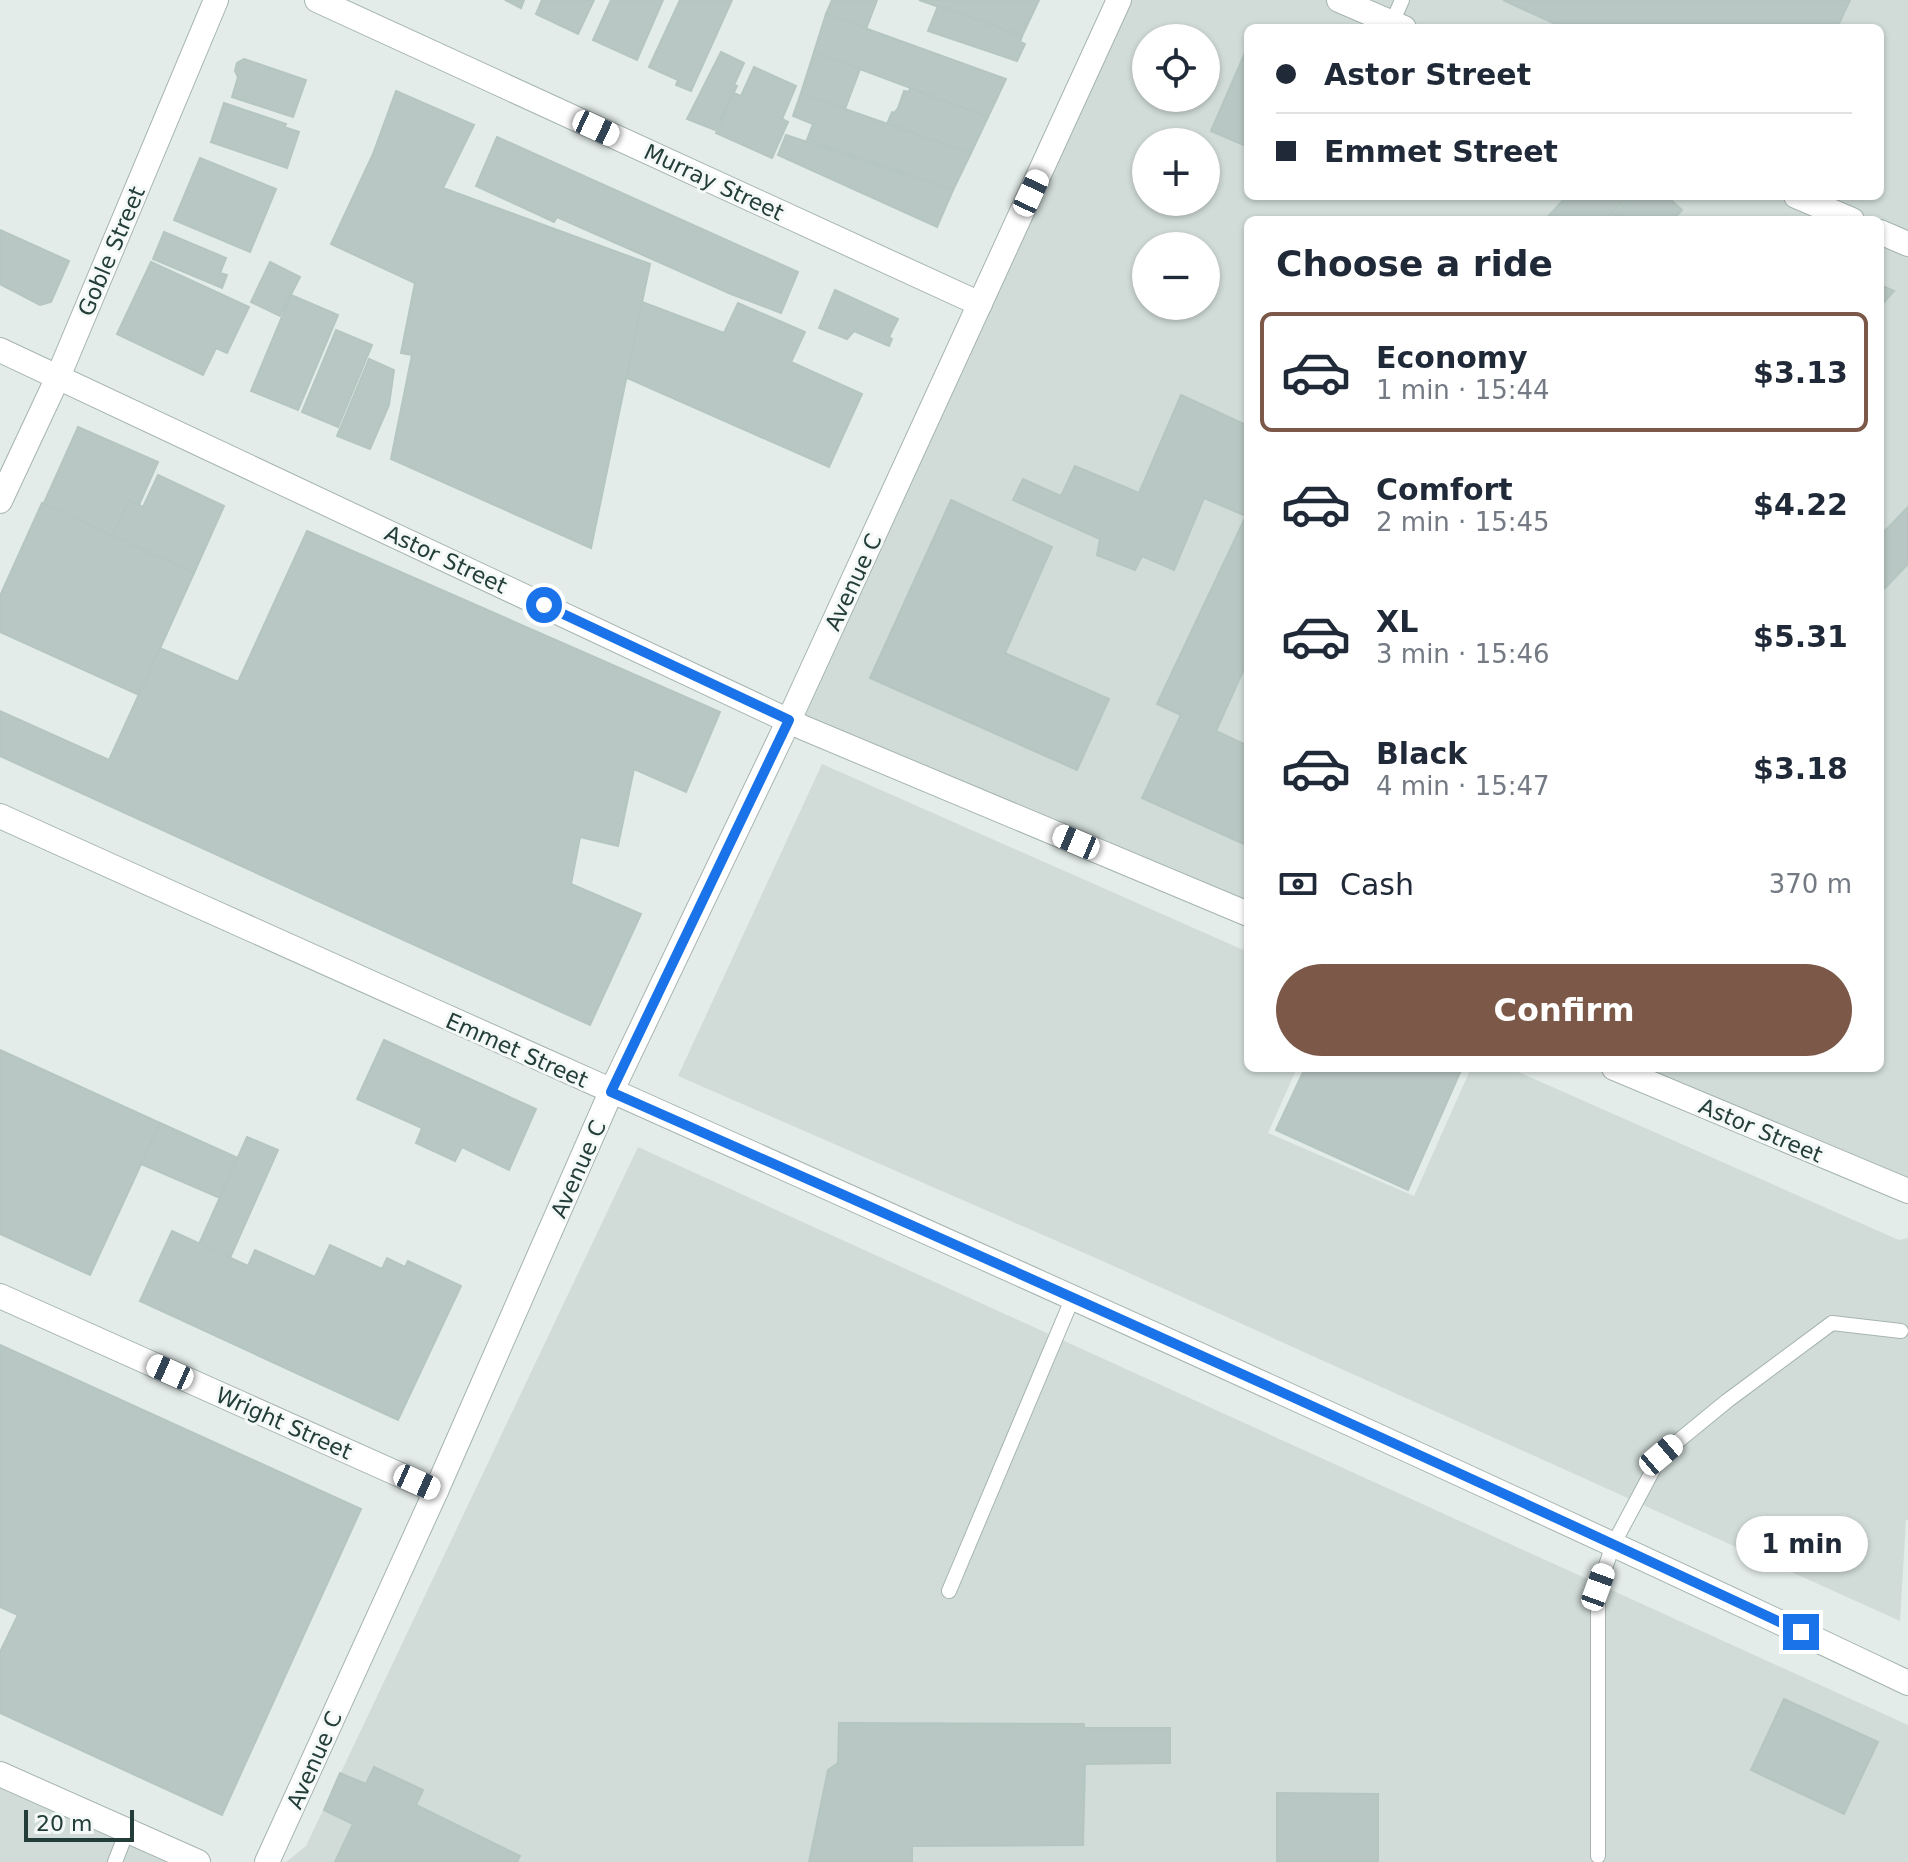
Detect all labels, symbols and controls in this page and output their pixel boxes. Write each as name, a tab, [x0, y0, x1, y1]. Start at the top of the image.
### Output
map controls	[1132, 24, 1220, 320]
button: locate	[1132, 24, 1220, 112]
text: Astor Street	[1324, 57, 1531, 92]
car	[569, 107, 623, 149]
button: +	[1132, 128, 1220, 216]
text: Emmet Street	[1324, 134, 1558, 169]
street label: Murray Street	[640, 139, 788, 226]
car	[1010, 166, 1052, 220]
street label: Goble Street	[73, 182, 150, 320]
button: −	[1132, 232, 1220, 320]
text: Choose a ride	[1276, 243, 1553, 284]
icon: car	[1280, 336, 1352, 408]
text: Economy	[1376, 340, 1528, 375]
text: $3.13	[1753, 355, 1848, 390]
text: 1 min · 15:44	[1376, 375, 1550, 405]
icon: car	[1280, 468, 1352, 540]
text: Comfort	[1376, 472, 1513, 507]
text: $4.22	[1753, 487, 1848, 522]
text: 2 min · 15:45	[1376, 507, 1550, 537]
street label: Astor Street	[381, 520, 511, 599]
street label: Avenue C	[820, 530, 887, 635]
route start	[526, 587, 562, 623]
icon: car	[1280, 600, 1352, 672]
text: XL	[1376, 604, 1418, 639]
text: $5.31	[1753, 619, 1848, 654]
text: 3 min · 15:46	[1376, 639, 1550, 669]
icon: car	[1280, 732, 1352, 804]
text: Black	[1376, 736, 1467, 771]
text: $3.18	[1753, 751, 1848, 786]
text: 4 min · 15:47	[1376, 771, 1550, 801]
car	[1049, 822, 1103, 862]
icon: cash	[1276, 862, 1320, 906]
text: Cash	[1340, 867, 1414, 902]
text: 370 m	[1769, 869, 1852, 899]
button: Confirm	[1276, 964, 1852, 1056]
street label: Emmet Street	[442, 1008, 592, 1093]
street label: Astor Street	[1695, 1093, 1827, 1168]
street label: Avenue C	[546, 1117, 611, 1222]
car	[143, 1351, 197, 1393]
street label: Wright Street	[212, 1382, 356, 1465]
car	[1635, 1430, 1687, 1480]
car	[390, 1461, 444, 1503]
callout: 1 min	[1735, 1516, 1867, 1572]
text: 1 min	[1761, 1529, 1843, 1559]
car	[1579, 1560, 1617, 1614]
route end	[1783, 1614, 1819, 1650]
street label: Avenue C	[282, 1708, 347, 1813]
scale bar	[24, 1806, 134, 1842]
text: 20 m	[36, 1811, 92, 1836]

